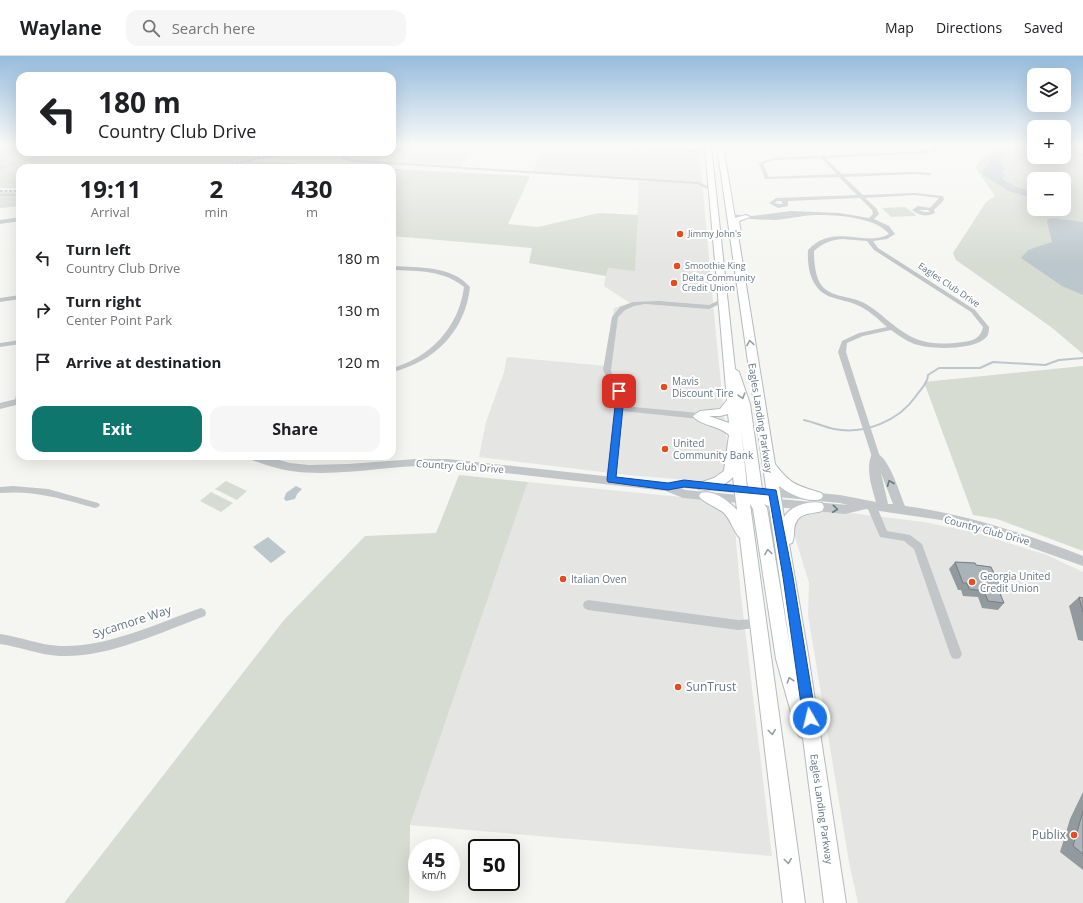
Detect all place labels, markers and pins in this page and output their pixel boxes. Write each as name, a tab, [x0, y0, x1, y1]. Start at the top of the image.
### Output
place label: Jimmy John's	[687, 227, 741, 240]
marker: Jimmy John's	[675, 229, 685, 239]
place label: Smoothie King	[685, 259, 746, 272]
marker: Smoothie King	[672, 261, 682, 271]
place label: Delta Community Credit Union	[682, 271, 756, 294]
marker: Delta Community Credit Union	[669, 278, 679, 288]
pin	[602, 374, 636, 408]
place label: Mavis Discount Tire	[672, 374, 734, 400]
marker: Mavis Discount Tire	[659, 382, 669, 392]
place label: United Community Bank	[673, 436, 754, 462]
marker: United Community Bank	[660, 444, 670, 454]
place label: Georgia United Credit Union	[980, 569, 1050, 595]
place label: Italian Oven	[571, 572, 627, 586]
marker: Italian Oven	[558, 574, 568, 584]
marker: Georgia United Credit Union	[967, 577, 977, 587]
place label: SunTrust	[686, 678, 736, 695]
marker: SunTrust	[673, 682, 683, 692]
place label: Publix	[1032, 826, 1067, 843]
marker: Publix	[1069, 830, 1079, 840]

